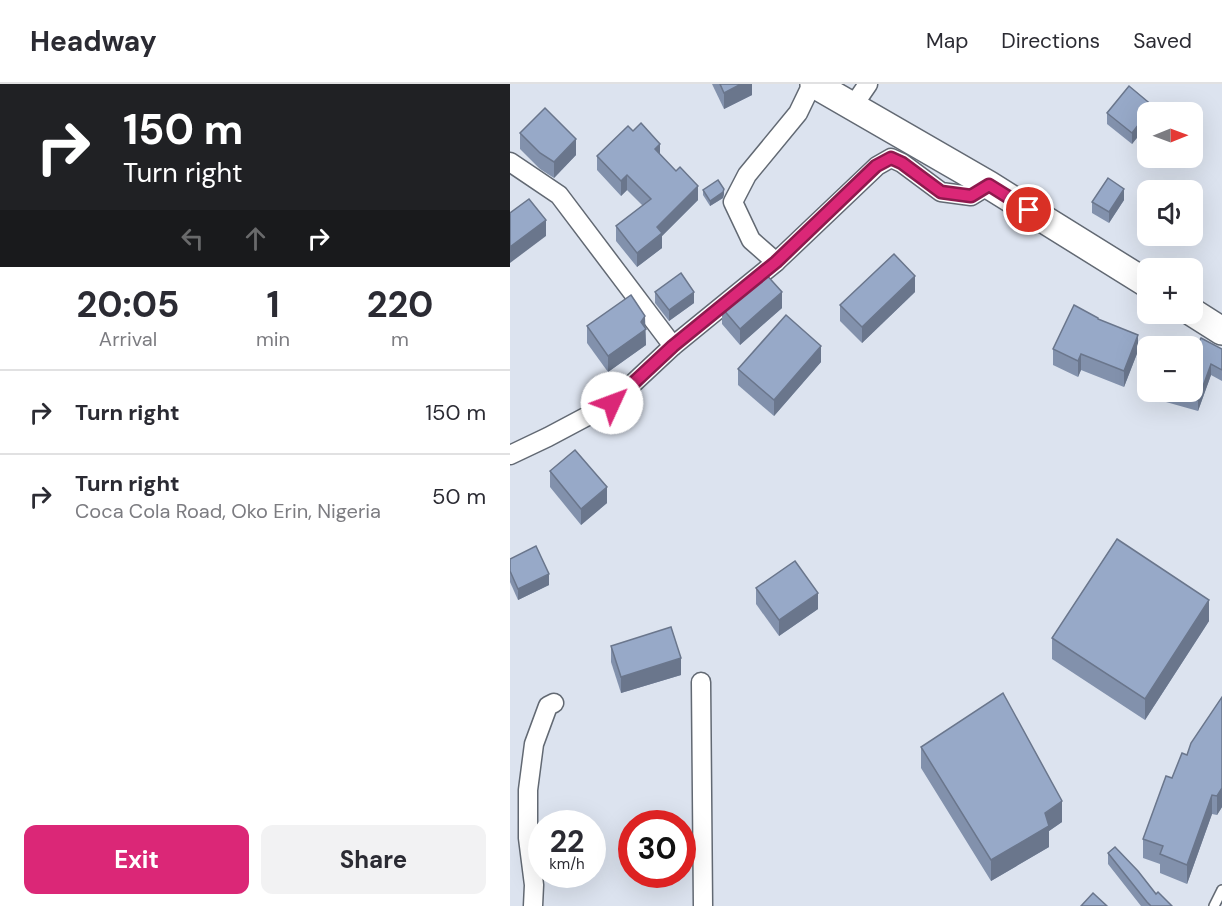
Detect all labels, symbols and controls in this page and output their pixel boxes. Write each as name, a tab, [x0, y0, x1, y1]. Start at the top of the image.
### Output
text: Headway	[30, 23, 157, 60]
text: Map	[926, 27, 968, 55]
text: Directions	[1001, 27, 1100, 55]
text: Saved	[1133, 27, 1192, 55]
text: 150 m	[123, 102, 243, 157]
north arrow	[1137, 102, 1203, 168]
map controls	[1137, 102, 1203, 402]
icon: right	[24, 108, 102, 186]
text: Turn right	[123, 155, 243, 190]
button: sound	[1137, 180, 1203, 246]
pin	[1003, 184, 1054, 235]
icon: arrive	[1012, 193, 1045, 226]
icon: left	[176, 222, 209, 255]
icon: ahead	[239, 222, 272, 255]
icon: right	[302, 222, 335, 255]
button: +	[1137, 258, 1203, 324]
text: 20:05	[77, 281, 179, 328]
text: 1	[266, 281, 280, 328]
text: 220	[367, 281, 433, 328]
text: Arrival	[99, 326, 157, 352]
text: min	[256, 326, 290, 352]
text: m	[391, 326, 409, 352]
button: −	[1137, 336, 1203, 402]
position arrow	[580, 371, 644, 435]
icon: right	[24, 396, 57, 429]
text: Turn right	[75, 398, 180, 427]
text: 150 m	[425, 398, 486, 427]
text: Turn right	[75, 469, 180, 498]
icon: right	[24, 480, 57, 513]
text: 50 m	[432, 482, 486, 511]
text: Coca Cola Road, Oko Erin, Nigeria	[75, 498, 381, 524]
speed limit sign: 30	[618, 810, 696, 888]
text: 22	[550, 822, 584, 861]
button: Exit	[24, 825, 249, 894]
button: Share	[261, 825, 486, 894]
text: km/h	[549, 854, 585, 874]

